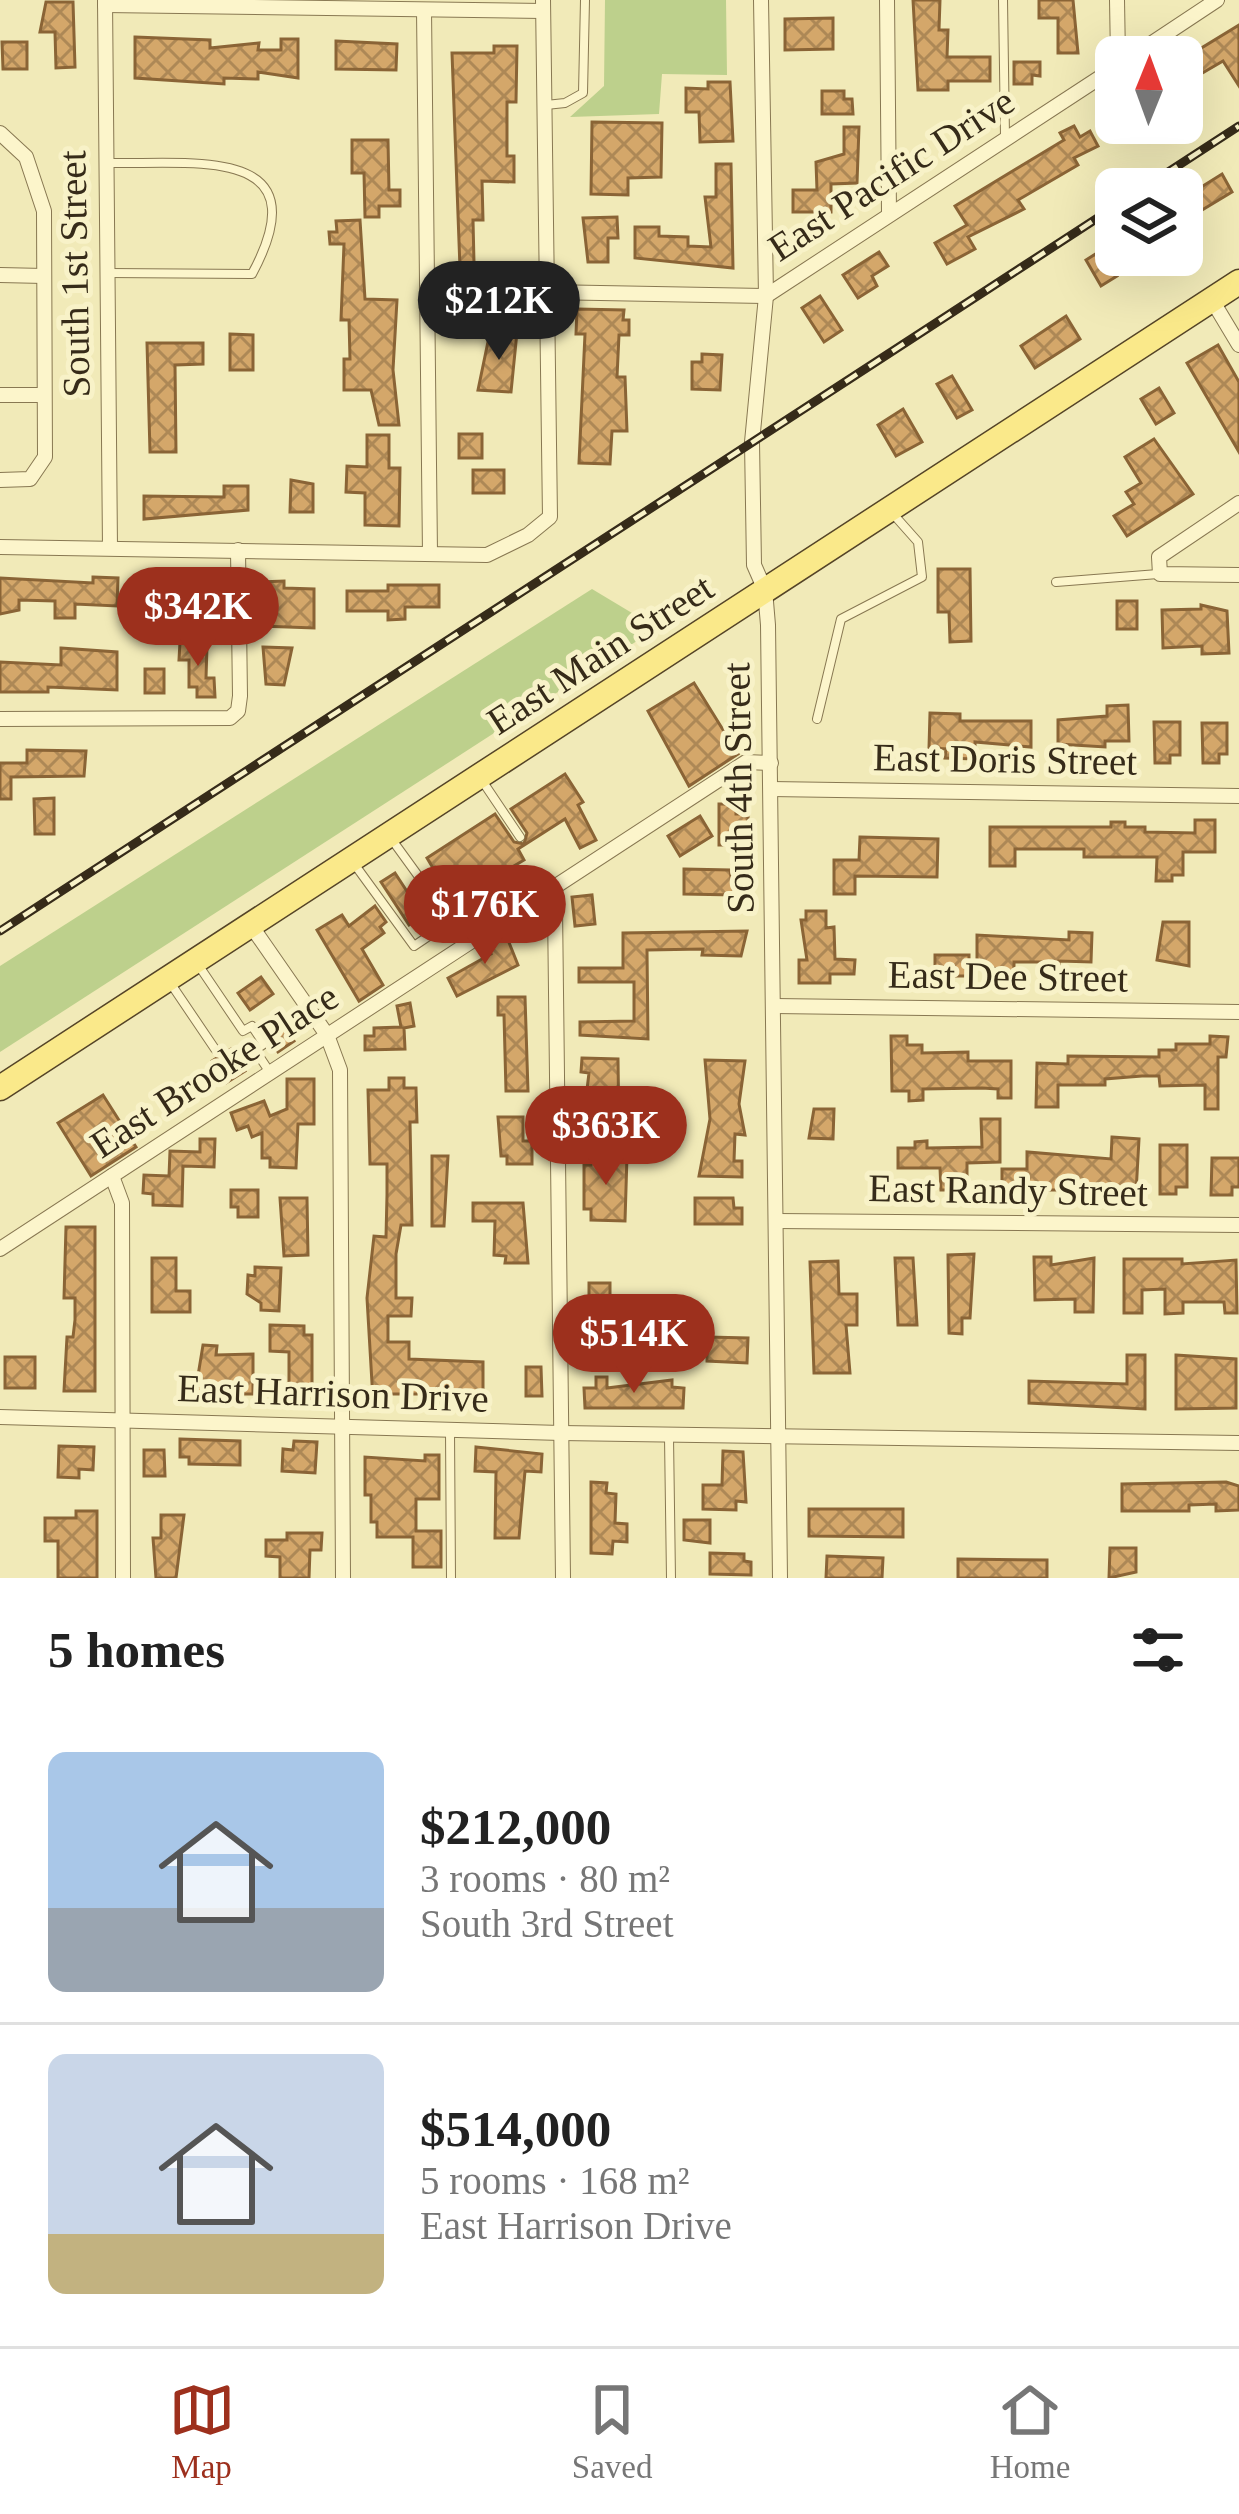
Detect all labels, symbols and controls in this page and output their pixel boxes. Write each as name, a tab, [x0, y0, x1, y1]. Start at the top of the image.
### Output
north arrow	[1095, 36, 1203, 144]
map controls	[1095, 36, 1203, 276]
street label: East Pacific Drive	[760, 79, 1022, 269]
street label: South 1st Street	[50, 150, 98, 398]
button: layers	[1095, 168, 1203, 276]
pin: $212K	[415, 261, 583, 363]
text: $212K	[445, 278, 553, 321]
street label: East Main Street	[479, 565, 721, 743]
pin: $342K	[114, 567, 282, 669]
text: $342K	[144, 584, 252, 627]
street label: South 4th Street	[714, 662, 762, 914]
street label: East Doris Street	[873, 735, 1138, 783]
pin: $176K	[401, 865, 569, 967]
text: $176K	[431, 882, 539, 925]
street label: East Dee Street	[887, 952, 1129, 1000]
street label: East Brooke Place	[82, 974, 346, 1166]
pin: $363K	[522, 1086, 690, 1188]
text: $363K	[552, 1103, 660, 1146]
street label: East Randy Street	[868, 1166, 1148, 1215]
pin: $514K	[550, 1294, 718, 1396]
text: $514K	[580, 1311, 688, 1354]
street label: East Harrison Drive	[176, 1366, 490, 1420]
icon: filters	[1125, 1617, 1191, 1683]
text: 5 homes	[48, 1622, 225, 1678]
text: $212,000	[420, 1799, 611, 1855]
icon: home	[144, 1800, 288, 1944]
text: 3 rooms · 80 m²	[420, 1857, 670, 1900]
text: South 3rd Street	[420, 1902, 673, 1945]
text: $514,000	[420, 2101, 611, 2157]
icon: home	[144, 2102, 288, 2246]
text: 5 rooms · 168 m²	[420, 2159, 690, 2202]
text: East Harrison Drive	[420, 2204, 732, 2247]
tab: Map	[169, 2377, 235, 2486]
tab: Saved	[572, 2377, 652, 2486]
tab: Home	[990, 2377, 1070, 2486]

